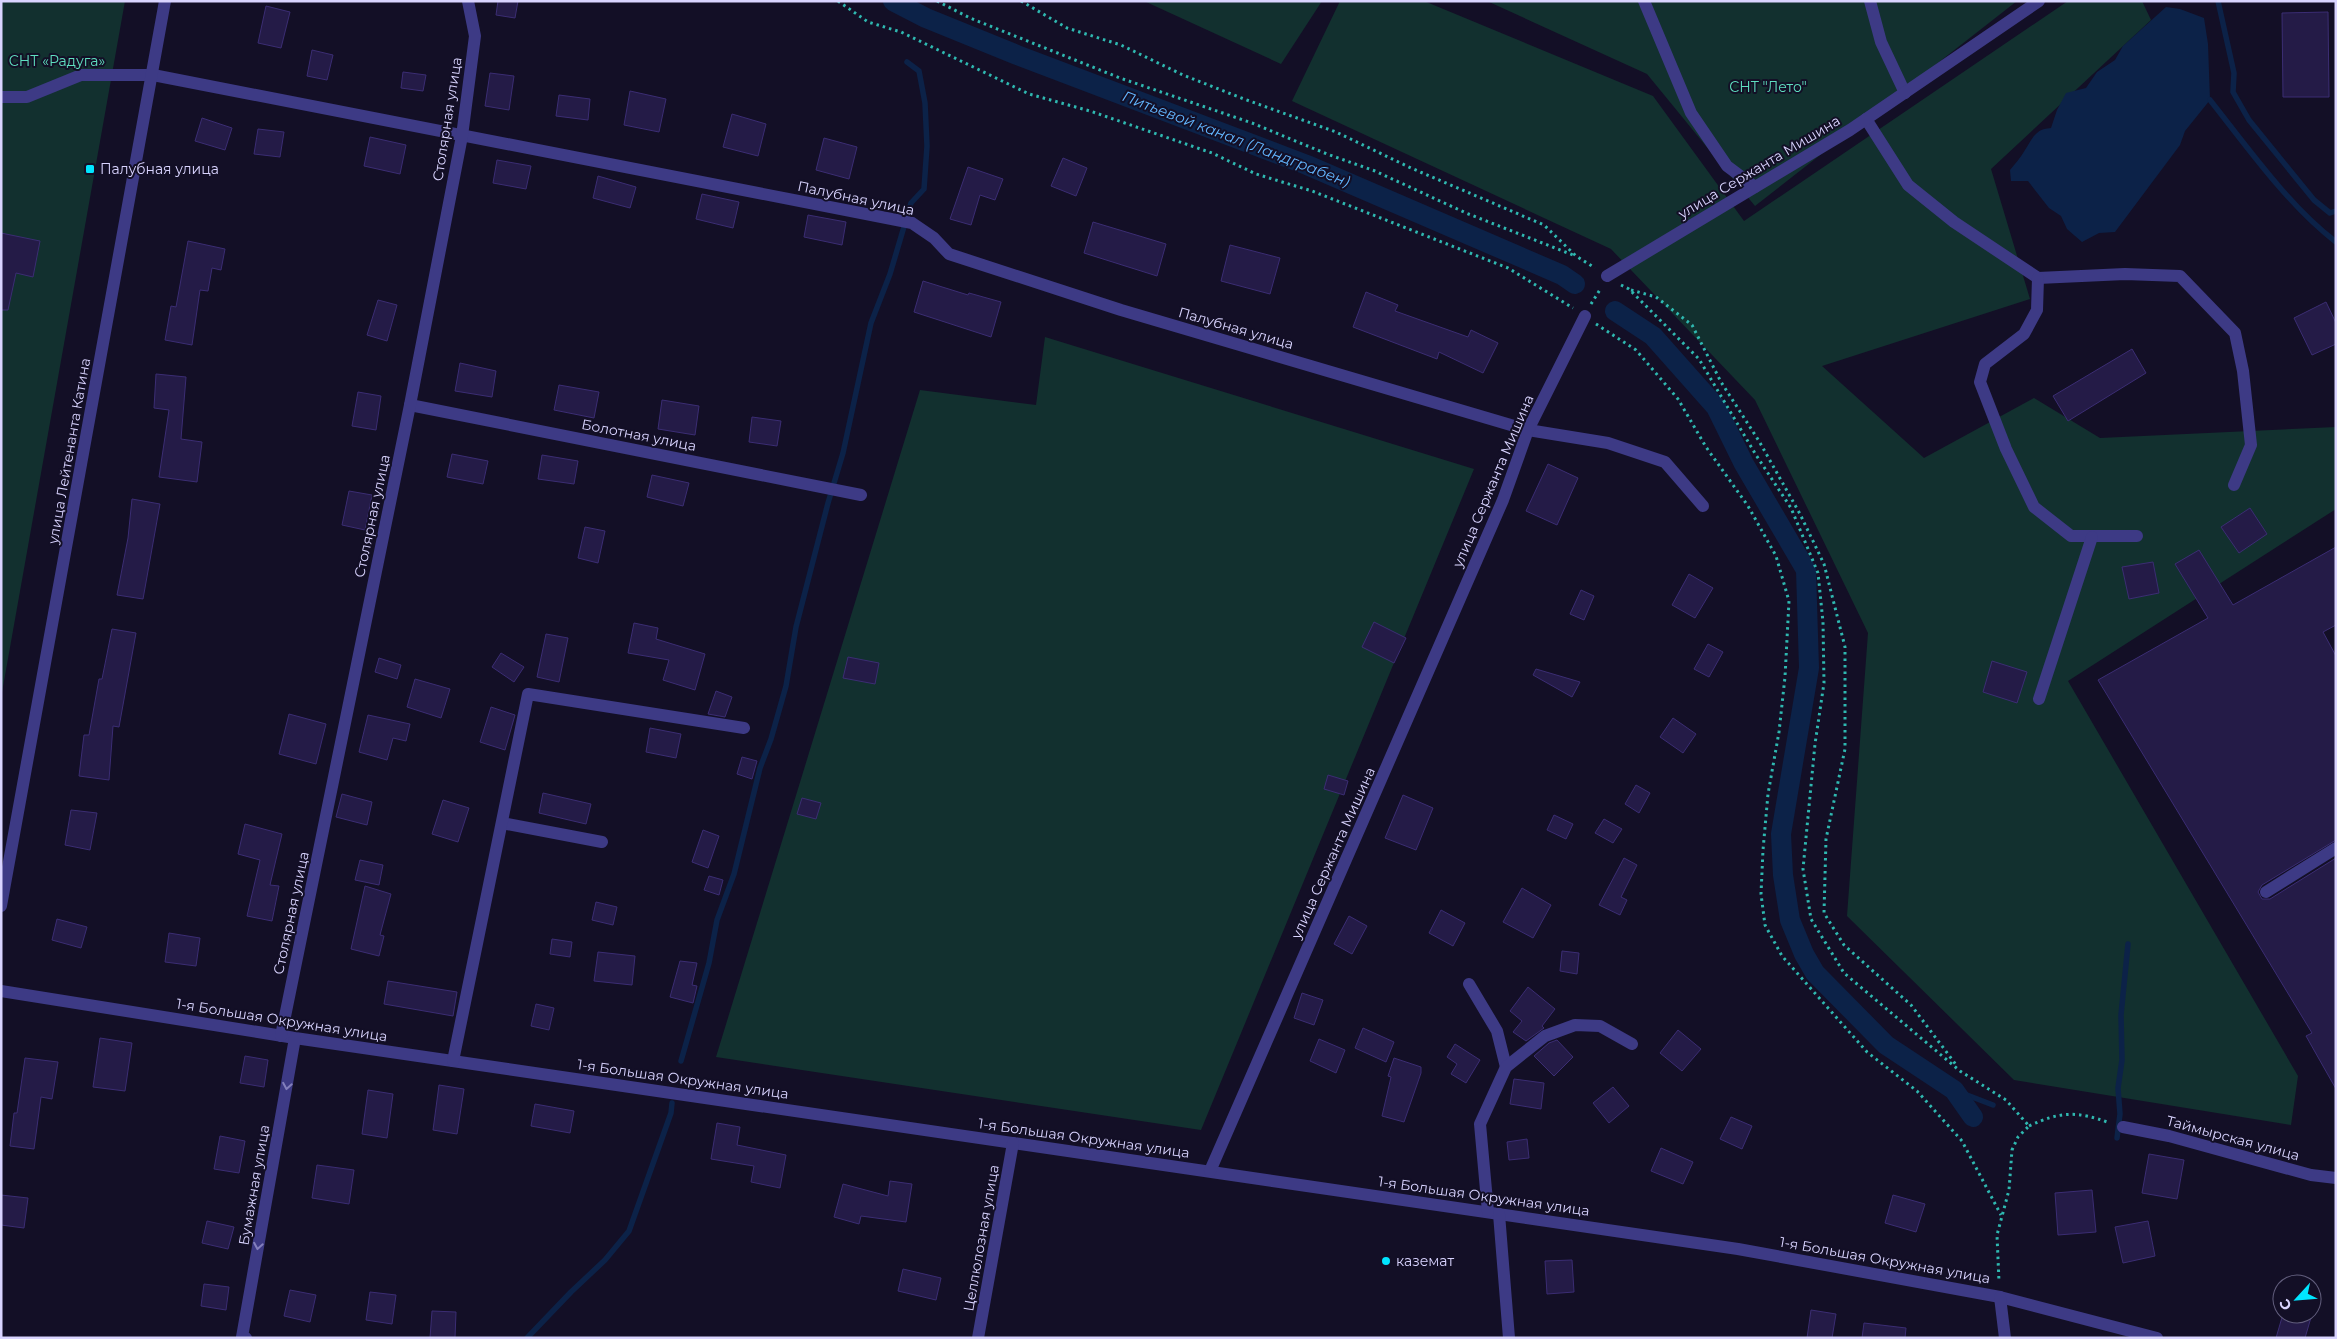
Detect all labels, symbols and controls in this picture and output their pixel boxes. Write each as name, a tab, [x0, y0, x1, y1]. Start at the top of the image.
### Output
park label: СНТ «Радуга»	[9, 52, 105, 70]
street label: Столярная улица	[428, 56, 466, 182]
park label: СНТ "Лето"	[1729, 78, 1807, 96]
water label: Питьевой канал (Ландграбен)	[1120, 86, 1353, 191]
street label: улица Сержанта Мишина	[1674, 111, 1843, 223]
place label: Палубная улица	[100, 160, 219, 178]
marker: Палубная улица	[84, 163, 96, 175]
street label: Палубная улица	[796, 177, 916, 219]
street label: Палубная улица	[1176, 303, 1296, 353]
street label: улица Лейтенанта Катина	[44, 357, 94, 546]
street label: улица Сержанта Мишина	[1448, 392, 1538, 571]
street label: Болотная улица	[580, 415, 698, 455]
street label: Столярная улица	[350, 453, 394, 579]
street label: улица Сержанта Мишина	[1287, 764, 1379, 943]
street label: Столярная улица	[269, 850, 313, 976]
street label: 1-я Большая Окружная улица	[175, 994, 389, 1046]
street label: 1-я Большая Окружная улица	[576, 1055, 790, 1103]
one-way arrow	[282, 1081, 292, 1090]
street label: Таймырская улица	[2164, 1112, 2302, 1164]
street label: 1-я Большая Окружная улица	[977, 1114, 1191, 1162]
street label: Бумажная улица	[235, 1123, 273, 1247]
street label: Целлюлозная улица	[959, 1163, 1003, 1313]
street label: 1-я Большая Окружная улица	[1377, 1172, 1591, 1220]
street label: 1-я Большая Окружная улица	[1778, 1233, 1992, 1287]
one-way arrow	[254, 1242, 264, 1250]
place label: каземат	[1396, 1252, 1455, 1270]
marker: каземат	[1380, 1255, 1392, 1267]
north arrow	[2272, 1274, 2322, 1324]
text: С	[2275, 1296, 2296, 1313]

